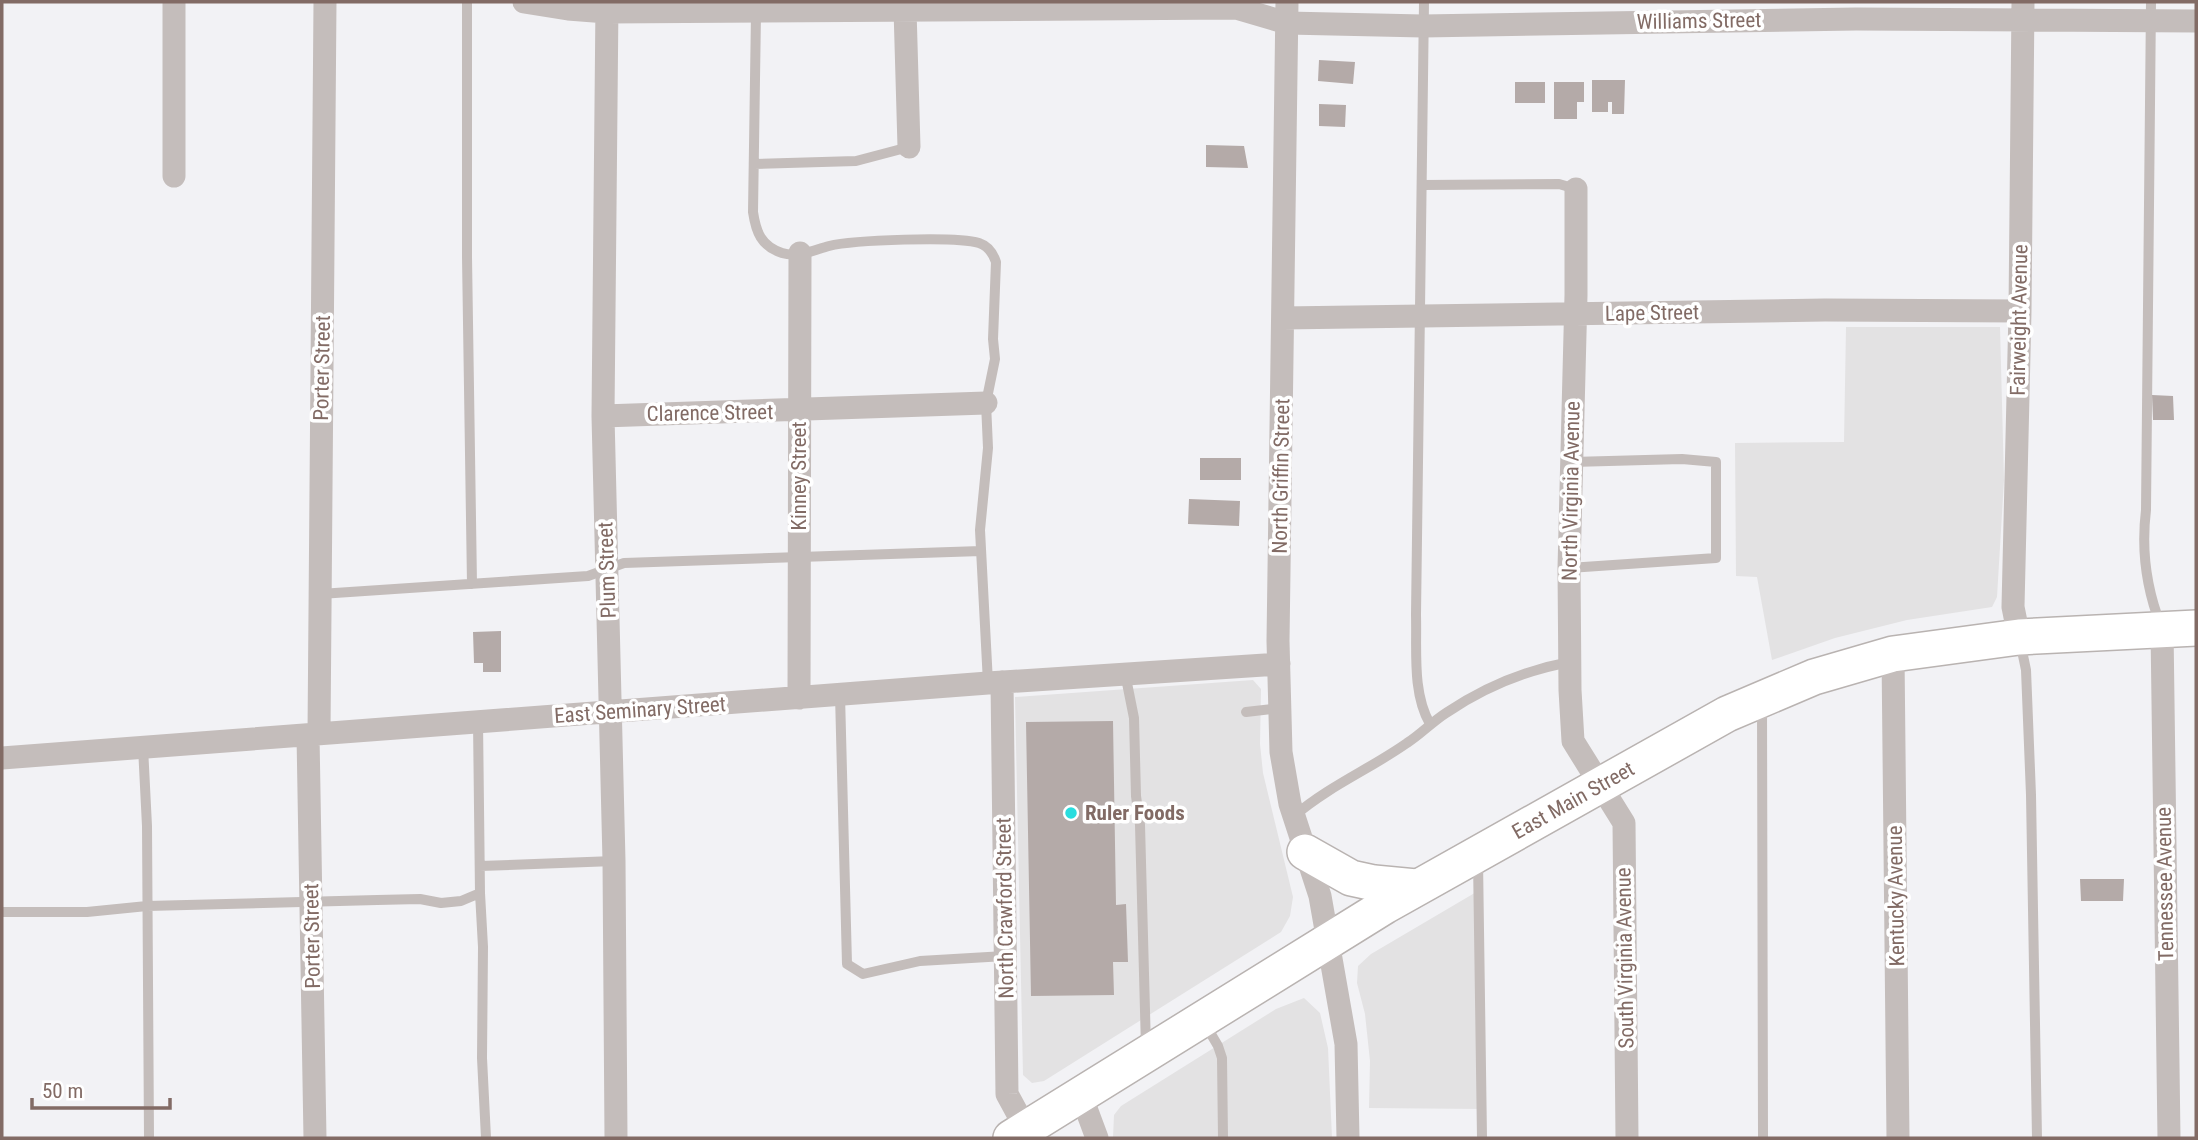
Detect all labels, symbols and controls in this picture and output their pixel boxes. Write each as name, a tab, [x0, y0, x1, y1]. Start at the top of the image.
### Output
street label: Williams Street	[1636, 8, 1762, 34]
street label: Fairweight Avenue	[2006, 244, 2032, 396]
street label: Lape Street	[1605, 300, 1699, 326]
street label: Porter Street	[309, 315, 335, 421]
street label: North Griffin Street	[1268, 398, 1294, 554]
street label: Clarence Street	[647, 400, 773, 426]
street label: North Virginia Avenue	[1557, 401, 1585, 581]
street label: Kinney Street	[787, 421, 811, 531]
street label: Plum Street	[593, 521, 621, 619]
street label: East Seminary Street	[553, 692, 727, 728]
street label: East Main Street	[1508, 757, 1638, 844]
place label: Ruler Foods	[1085, 801, 1185, 825]
marker: Ruler Foods	[1063, 805, 1079, 821]
street label: Tennessee Avenue	[2152, 807, 2178, 961]
street label: North Crawford Street	[991, 817, 1019, 999]
street label: Kentucky Avenue	[1883, 825, 1909, 967]
street label: South Virginia Avenue	[1611, 867, 1639, 1049]
street label: Porter Street	[299, 883, 325, 989]
scale bar	[32, 1066, 170, 1110]
text: 50 m	[42, 1079, 83, 1103]

